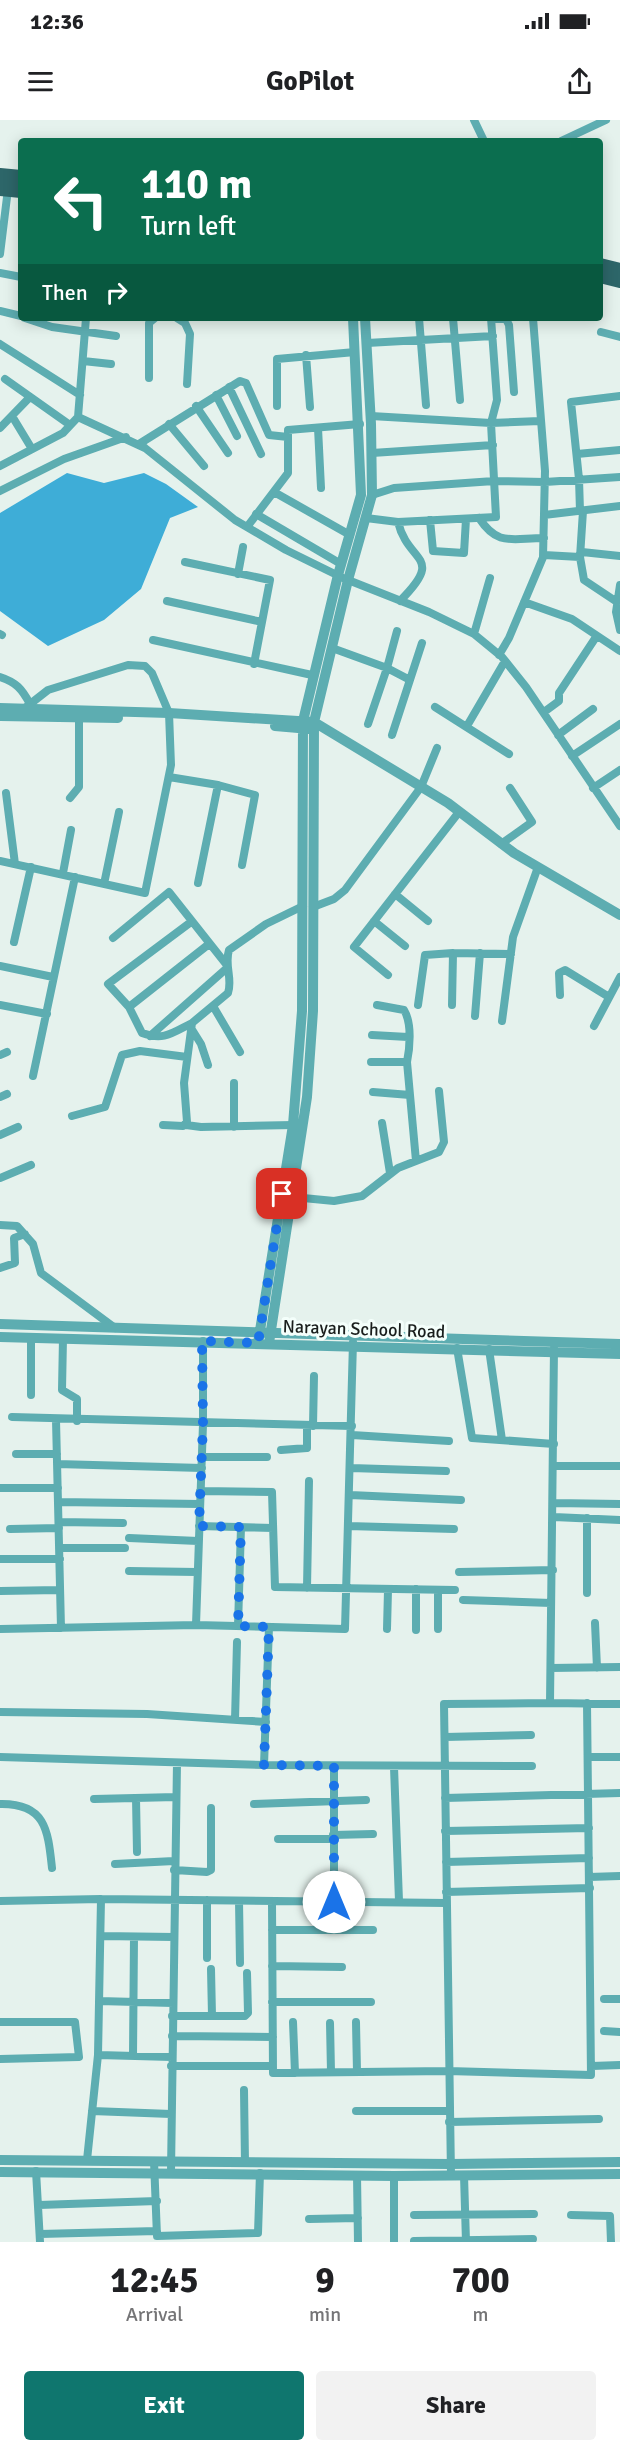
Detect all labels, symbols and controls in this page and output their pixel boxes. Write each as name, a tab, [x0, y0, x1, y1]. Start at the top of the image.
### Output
text: 12:36	[30, 8, 84, 35]
icon: menu	[24, 65, 57, 98]
text: GoPilot	[266, 65, 354, 98]
icon: share	[563, 65, 596, 98]
text: 110 m	[141, 159, 252, 210]
icon: left	[42, 162, 120, 240]
text: Turn left	[141, 210, 236, 243]
icon: right	[100, 276, 133, 309]
text: Then	[42, 279, 88, 306]
pin	[256, 1168, 307, 1219]
icon: arrive	[265, 1177, 298, 1210]
street label: Narayan School Road	[282, 1315, 446, 1343]
position arrow	[302, 1870, 366, 1934]
text: 12:45	[110, 2258, 199, 2303]
text: 9	[315, 2258, 335, 2303]
text: 700	[451, 2258, 510, 2303]
text: Arrival	[126, 2302, 183, 2327]
text: min	[309, 2302, 341, 2327]
text: m	[473, 2302, 489, 2327]
button: Exit	[24, 2371, 304, 2440]
button: Share	[316, 2371, 596, 2440]

